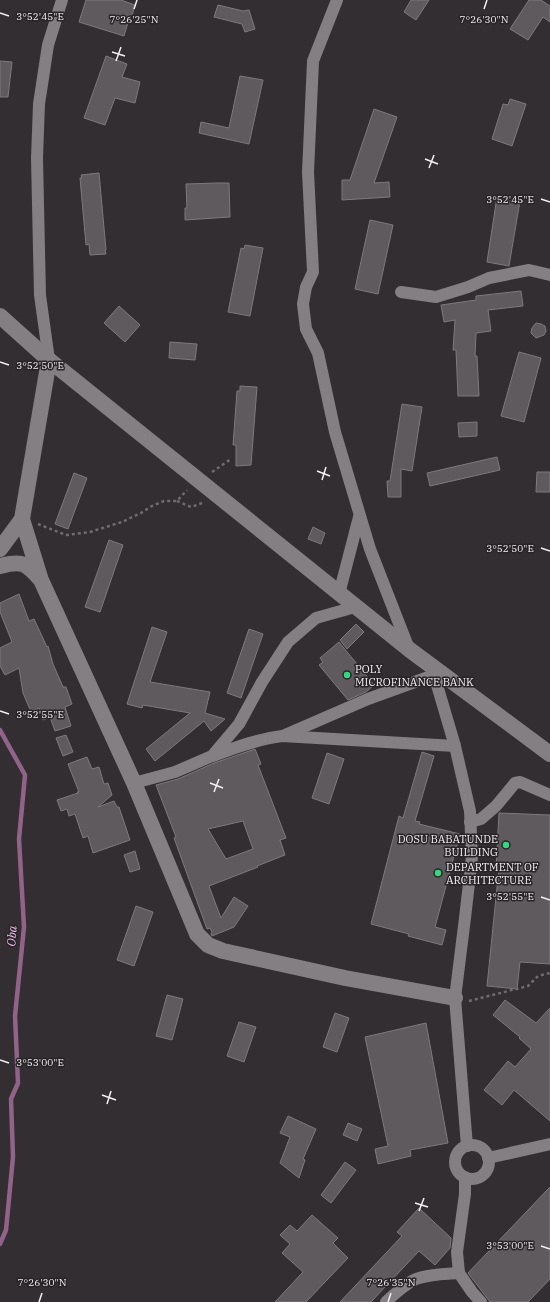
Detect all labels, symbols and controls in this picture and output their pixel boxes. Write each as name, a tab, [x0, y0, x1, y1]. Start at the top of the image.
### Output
text: 3°52'45"E	[16, 10, 64, 23]
text: 7°26'25"N	[110, 13, 159, 26]
text: 7°26'30"N	[460, 13, 509, 26]
text: 3°52'45"E	[486, 193, 534, 206]
text: 3°52'50"E	[16, 359, 64, 372]
text: 3°52'50"E	[486, 542, 534, 555]
place label: POLY MICROFINANCE BANK	[355, 662, 474, 689]
marker: POLY MICROFINANCE BANK	[342, 670, 352, 680]
text: 3°52'55"E	[16, 708, 64, 721]
place label: DOSU BABATUNDE BUILDING	[398, 832, 498, 859]
marker: DOSU BABATUNDE BUILDING	[501, 840, 511, 850]
place label: DEPARTMENT OF ARCHITECTURE	[446, 860, 539, 887]
marker: DEPARTMENT OF ARCHITECTURE	[433, 868, 443, 878]
text: 3°52'55"E	[486, 890, 534, 903]
water label: Oba	[3, 925, 20, 947]
text: 3°53'00"E	[16, 1056, 64, 1069]
text: 3°53'00"E	[486, 1239, 534, 1252]
text: 7°26'30"N	[18, 1276, 67, 1289]
text: 7°26'35"N	[367, 1276, 416, 1289]

